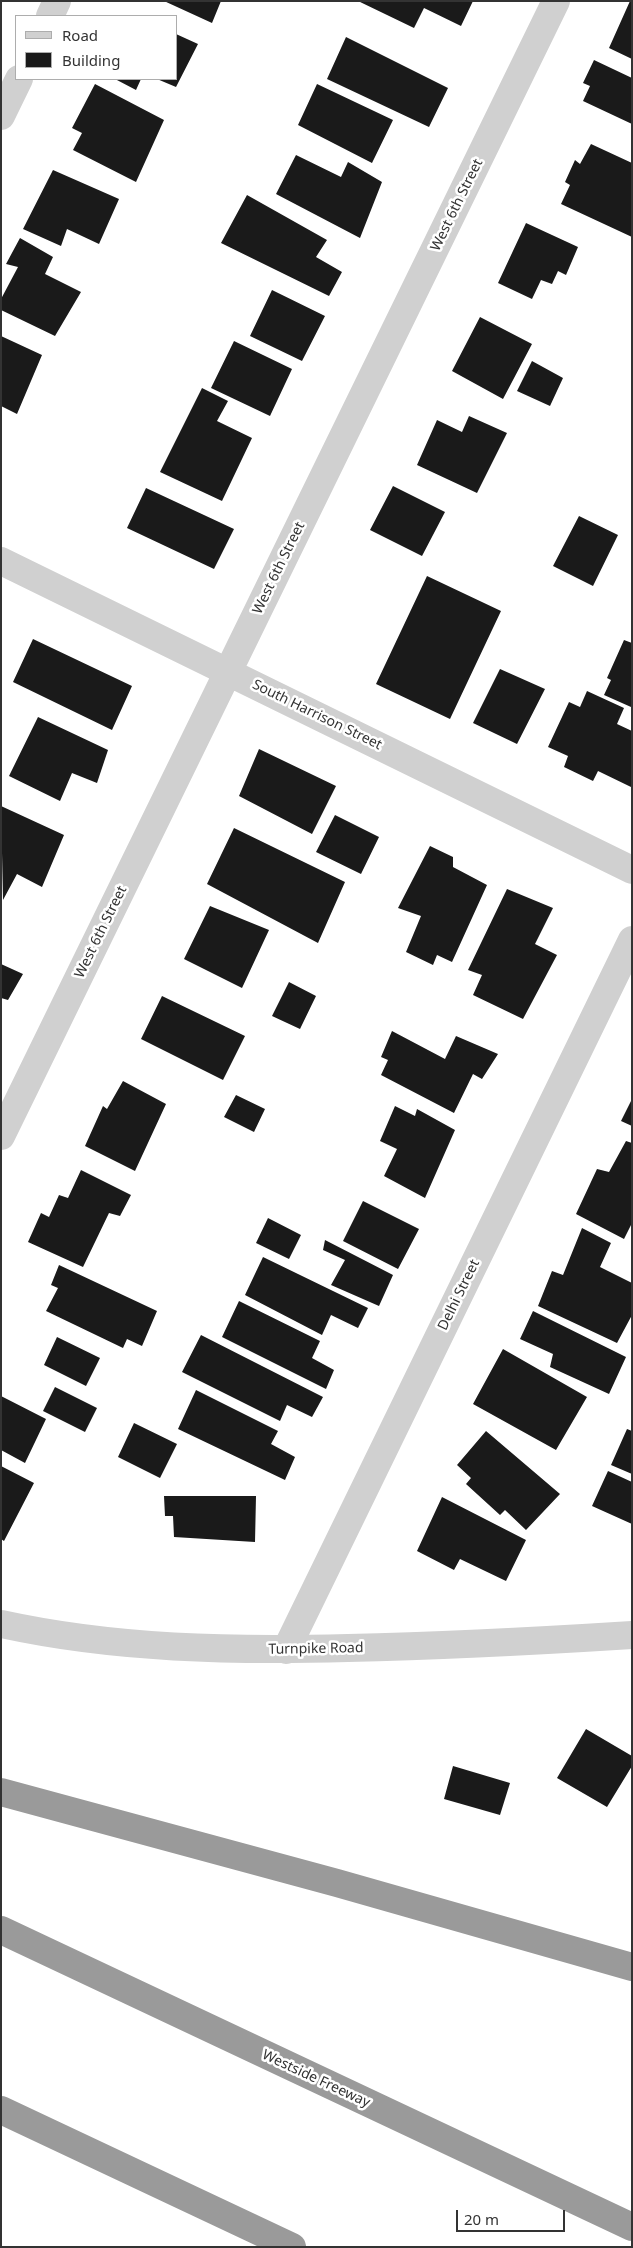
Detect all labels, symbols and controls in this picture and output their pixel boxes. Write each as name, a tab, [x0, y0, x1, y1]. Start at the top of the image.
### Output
legend	[15, 15, 178, 80]
text: Road	[62, 25, 98, 45]
text: Building	[62, 50, 120, 70]
street label: West 6th Street	[427, 156, 487, 254]
street label: West 6th Street	[249, 519, 309, 617]
street label: South Harrison Street	[249, 676, 385, 754]
street label: West 6th Street	[71, 883, 131, 981]
street label: Delhi Street	[435, 1257, 483, 1333]
street label: Turnpike Road	[268, 1640, 364, 1658]
street label: Westside Freeway	[259, 2047, 373, 2111]
scale bar	[458, 2200, 567, 2232]
text: 20 m	[464, 2209, 499, 2229]

